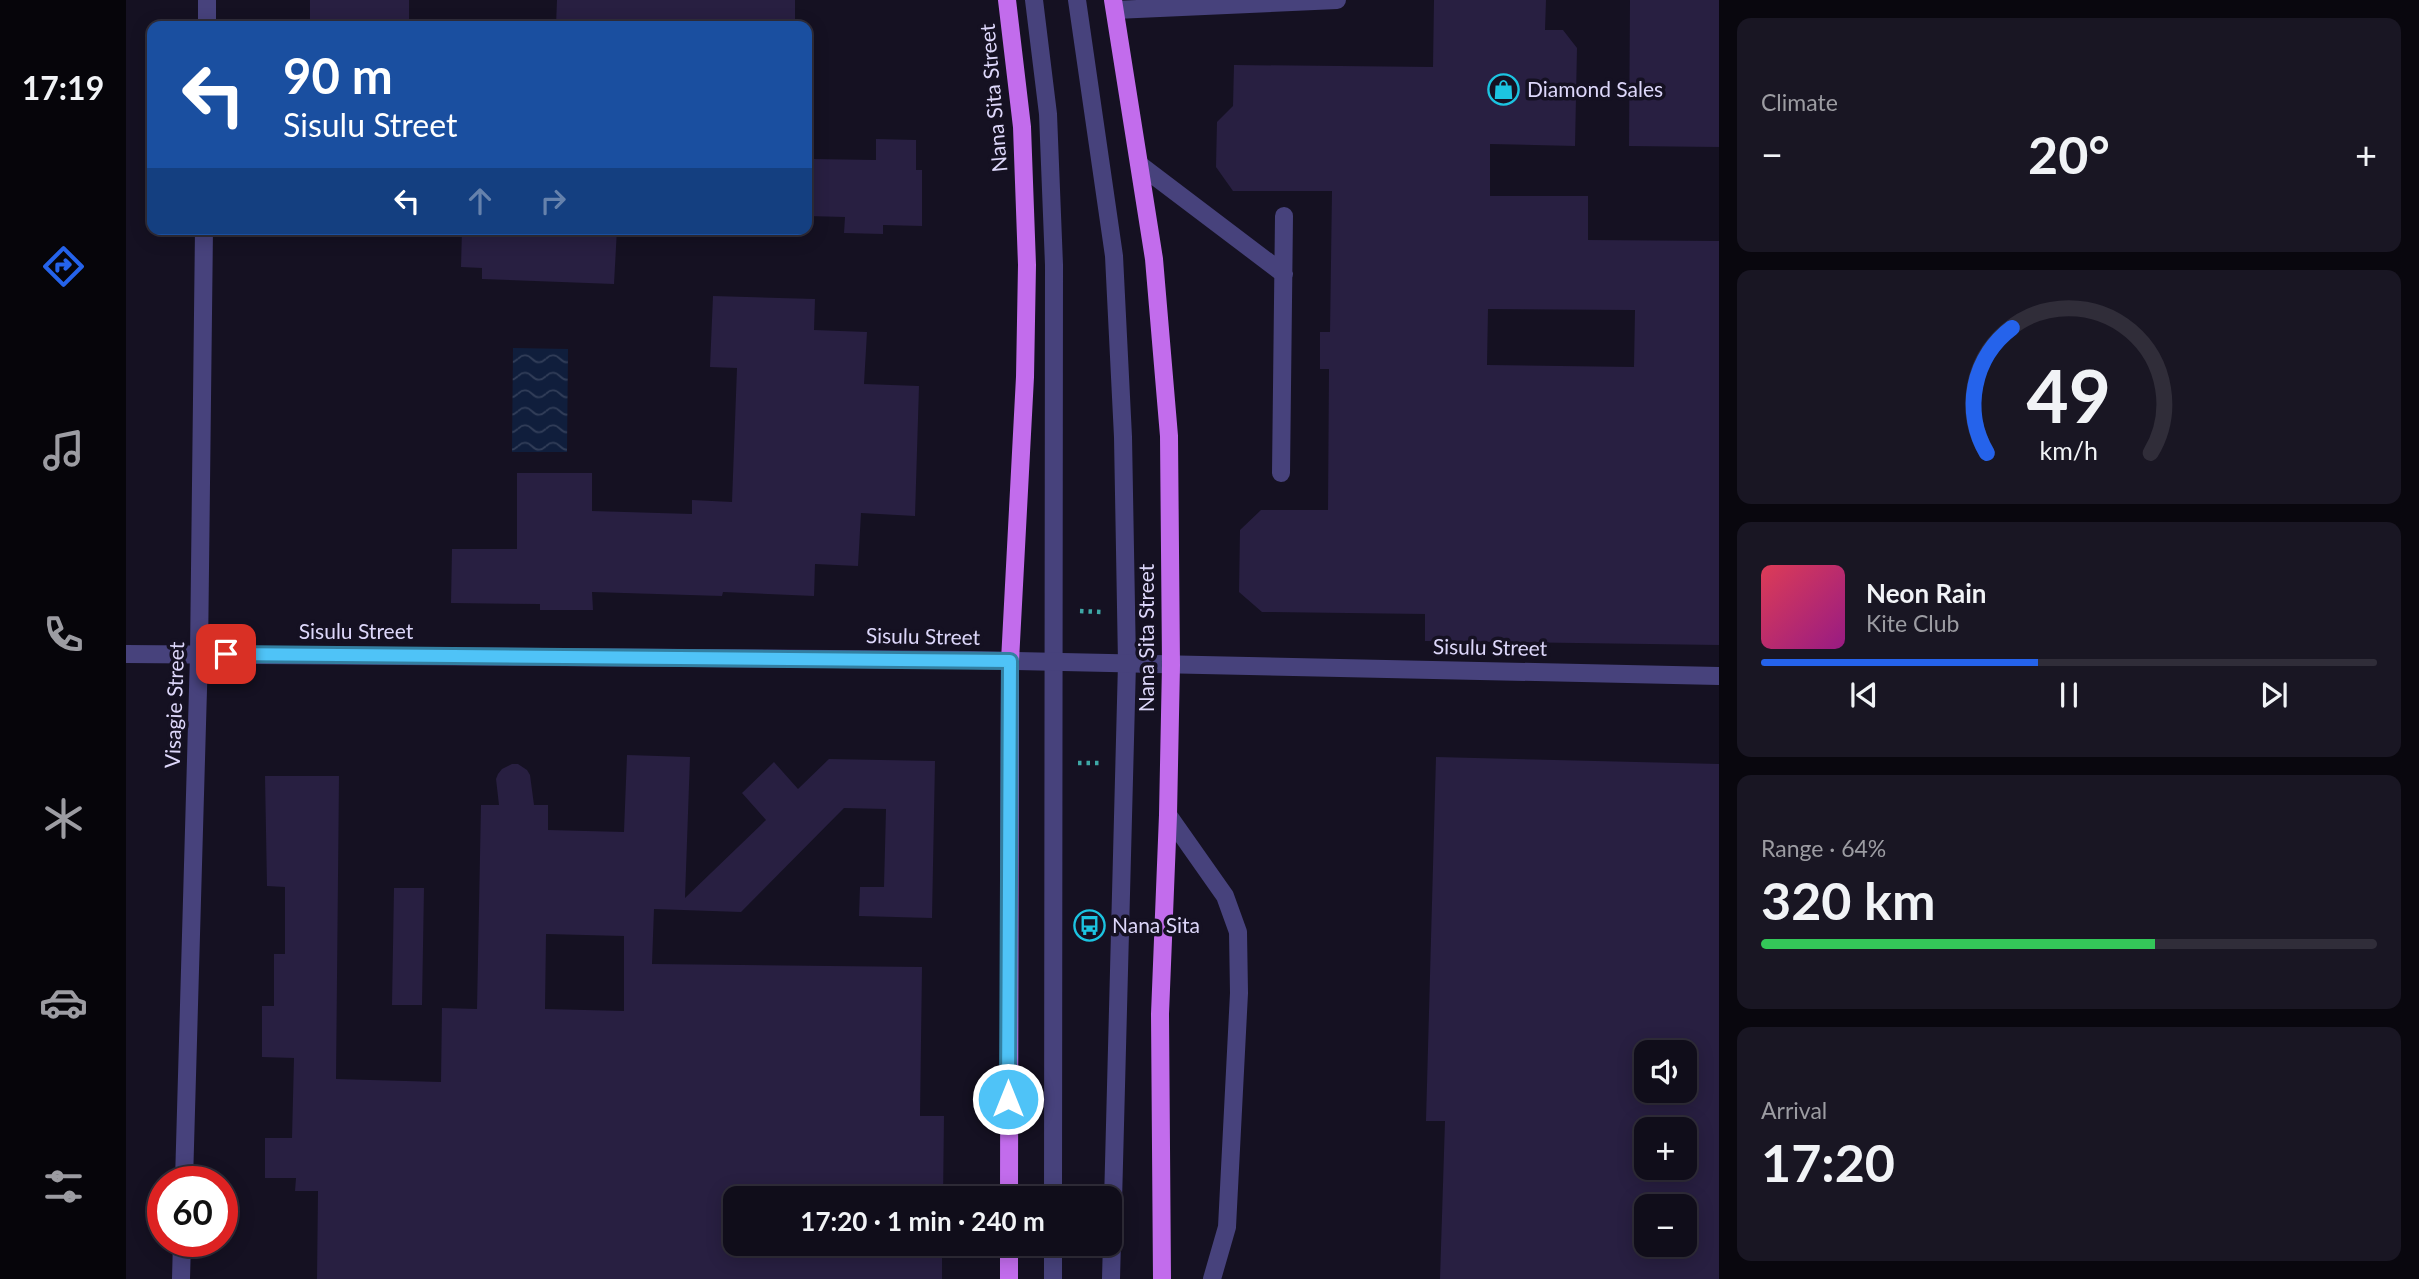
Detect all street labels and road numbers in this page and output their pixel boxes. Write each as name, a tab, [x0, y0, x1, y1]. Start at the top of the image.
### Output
street label: Nana Sita Street	[974, 23, 1011, 173]
street label: Nana Sita Street	[1133, 563, 1158, 712]
street label: Sisulu Street	[299, 618, 414, 643]
street label: Sisulu Street	[866, 622, 981, 649]
street label: Sisulu Street	[1433, 633, 1548, 660]
street label: Visagie Street	[159, 641, 188, 769]

